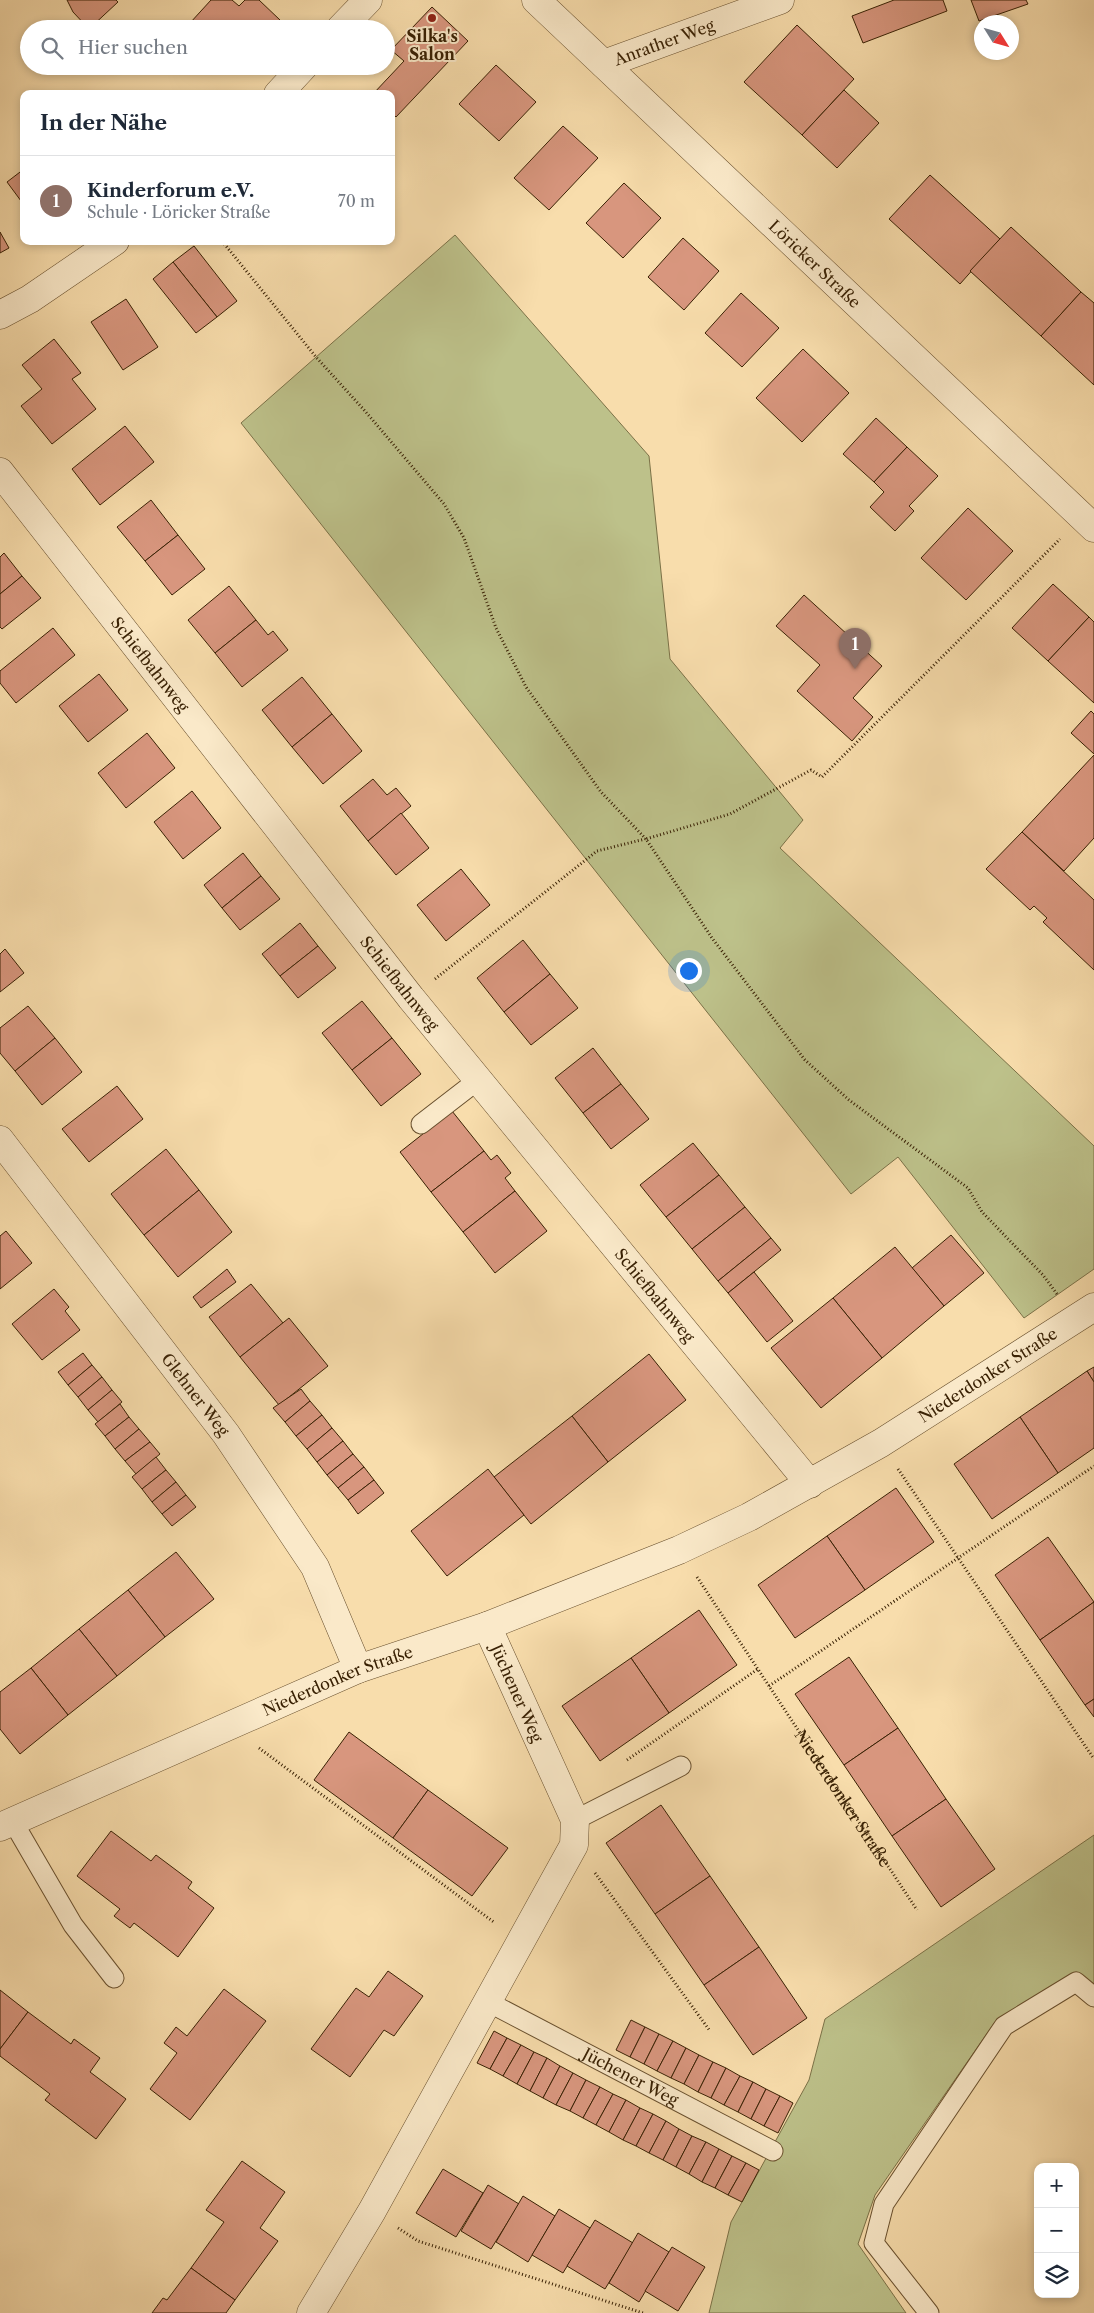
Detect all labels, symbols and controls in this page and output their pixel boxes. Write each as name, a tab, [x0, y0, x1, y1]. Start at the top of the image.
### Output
marker: Silka's Salon	[426, 12, 438, 24]
street label: Anrather Weg	[610, 15, 718, 70]
north arrow	[974, 15, 1019, 60]
search box	[20, 20, 395, 75]
place label: Silka's Salon	[406, 26, 458, 64]
icon: search	[38, 34, 66, 62]
text: Hier suchen	[78, 36, 188, 59]
text: In der Nähe	[40, 110, 167, 135]
text: Kinderforum e.V.	[87, 179, 254, 202]
text: 1	[52, 191, 60, 211]
text: 70 m	[338, 191, 375, 211]
text: Schule · Löricker Straße	[87, 202, 271, 222]
street label: Löricker Straße	[765, 216, 865, 312]
street label: Schiefbahnweg	[107, 613, 194, 716]
pin: 1	[839, 628, 871, 669]
street label: Schiefbahnweg	[356, 932, 444, 1035]
your location	[676, 958, 702, 984]
street label: Schiefbahnweg	[611, 1244, 700, 1347]
street label: Niederdonker Straße	[915, 1323, 1061, 1427]
street label: Glehner Weg	[157, 1349, 234, 1440]
street label: Jüchener Weg	[485, 1638, 548, 1746]
street label: Niederdonker Straße	[259, 1641, 415, 1720]
street label: Niederdonker Straße	[790, 1726, 896, 1871]
street label: Jüchener Weg	[577, 2042, 682, 2110]
map controls	[1034, 2163, 1079, 2298]
button: +	[1034, 2163, 1079, 2208]
button: −	[1034, 2208, 1079, 2253]
button: layers	[1034, 2253, 1079, 2298]

